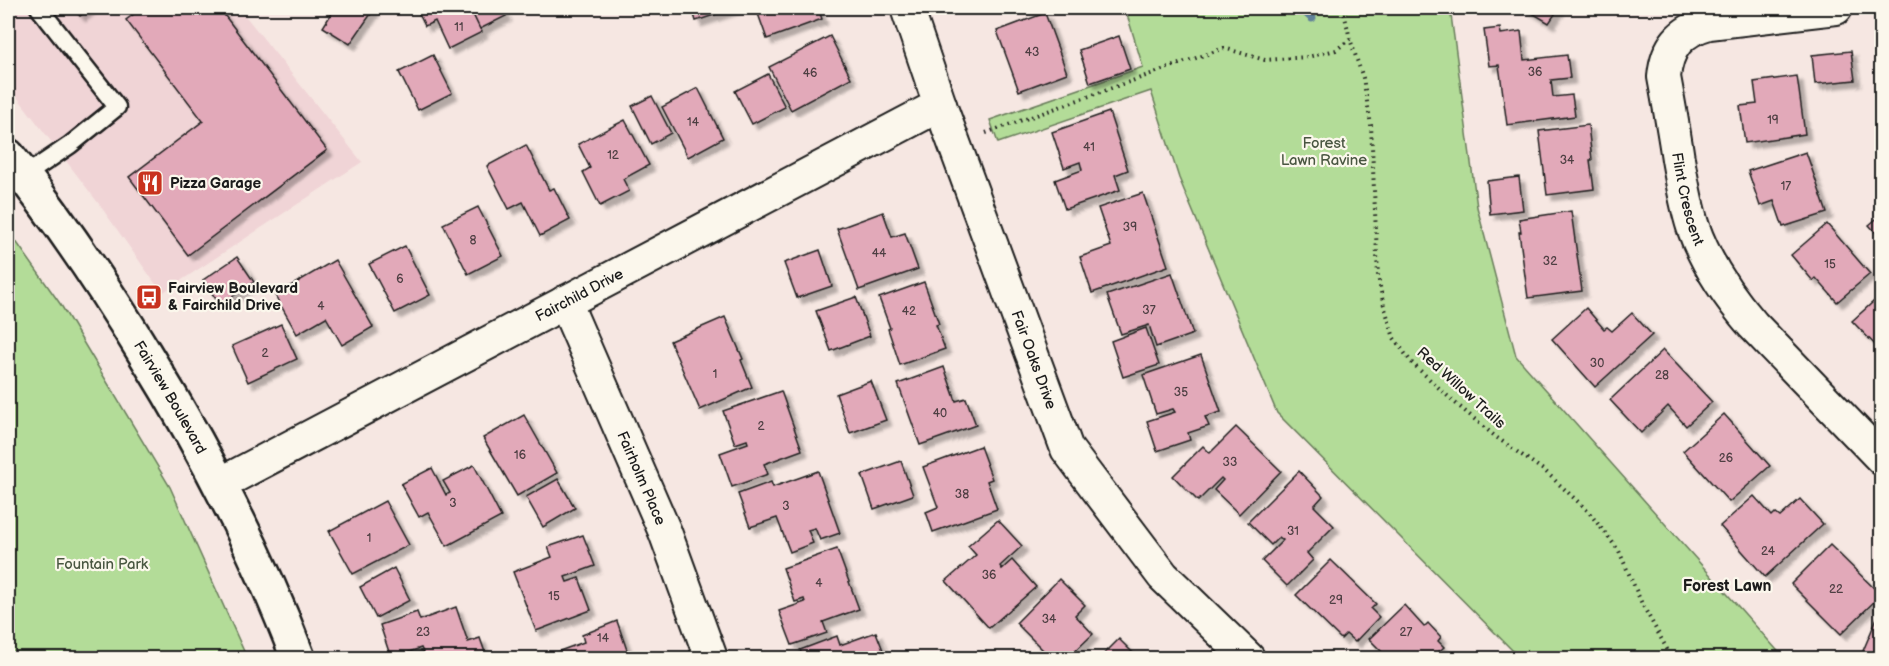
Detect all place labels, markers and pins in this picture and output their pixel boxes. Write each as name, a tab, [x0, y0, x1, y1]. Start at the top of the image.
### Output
restaurant icon: Pizza Garage	[135, 168, 165, 198]
place label: Pizza Garage	[170, 174, 261, 193]
place label: Fairview Boulevard & Fairchild Drive	[168, 279, 298, 315]
bus stop icon: Fairview Boulevard & Fairchild Drive	[134, 282, 164, 312]

